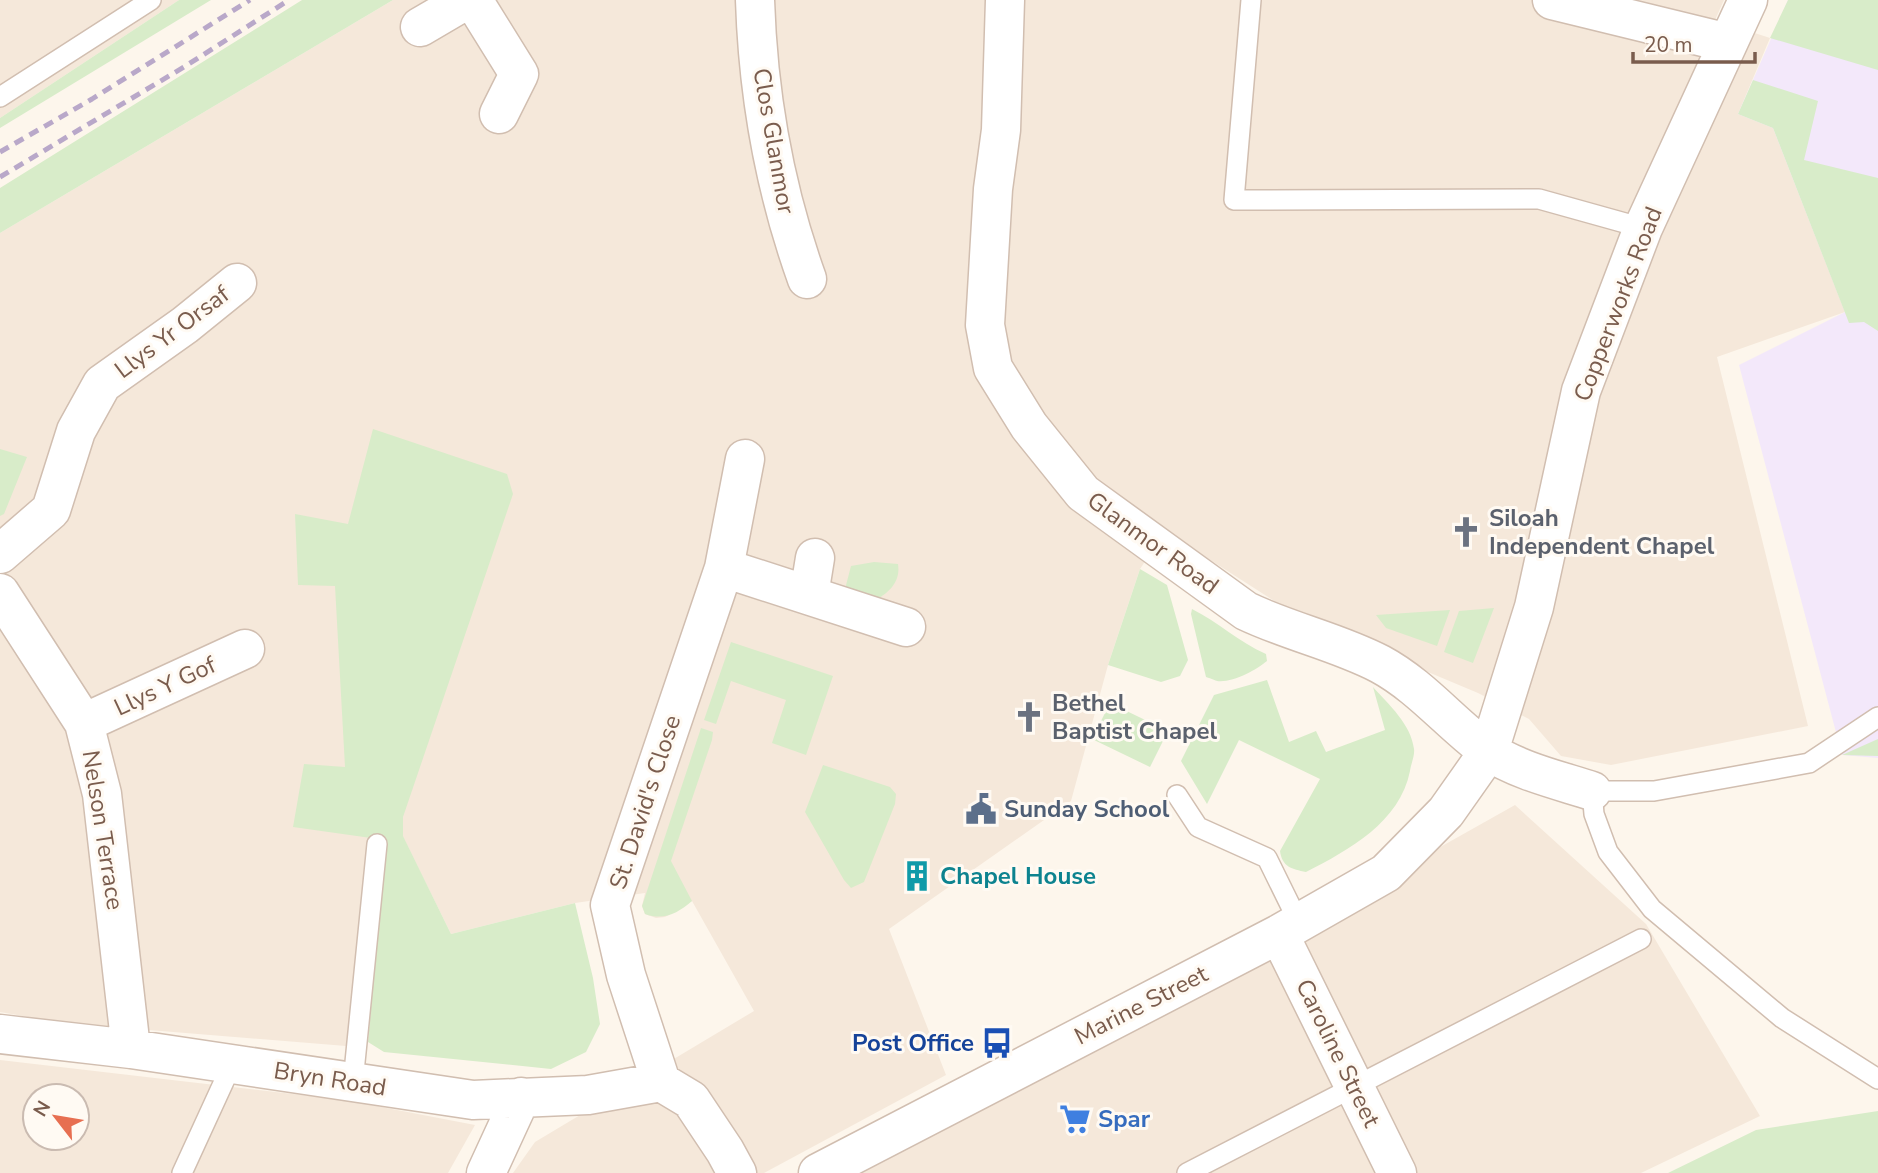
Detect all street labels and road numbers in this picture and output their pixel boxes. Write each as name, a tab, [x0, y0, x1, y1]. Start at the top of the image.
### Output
street label: Clos Glanmor	[745, 66, 803, 217]
street label: Copperworks Road	[1566, 202, 1670, 406]
street label: Llys Yr Orsaf	[108, 278, 237, 386]
street label: Glanmor Road	[1081, 484, 1225, 602]
street label: Llys Y Gof	[109, 648, 222, 723]
street label: St. David's Close	[602, 711, 688, 893]
street label: Nelson Terrace	[75, 748, 131, 912]
street label: Marine Street	[1069, 957, 1214, 1052]
street label: Caroline Street	[1288, 974, 1388, 1133]
street label: Bryn Road	[271, 1054, 389, 1104]

